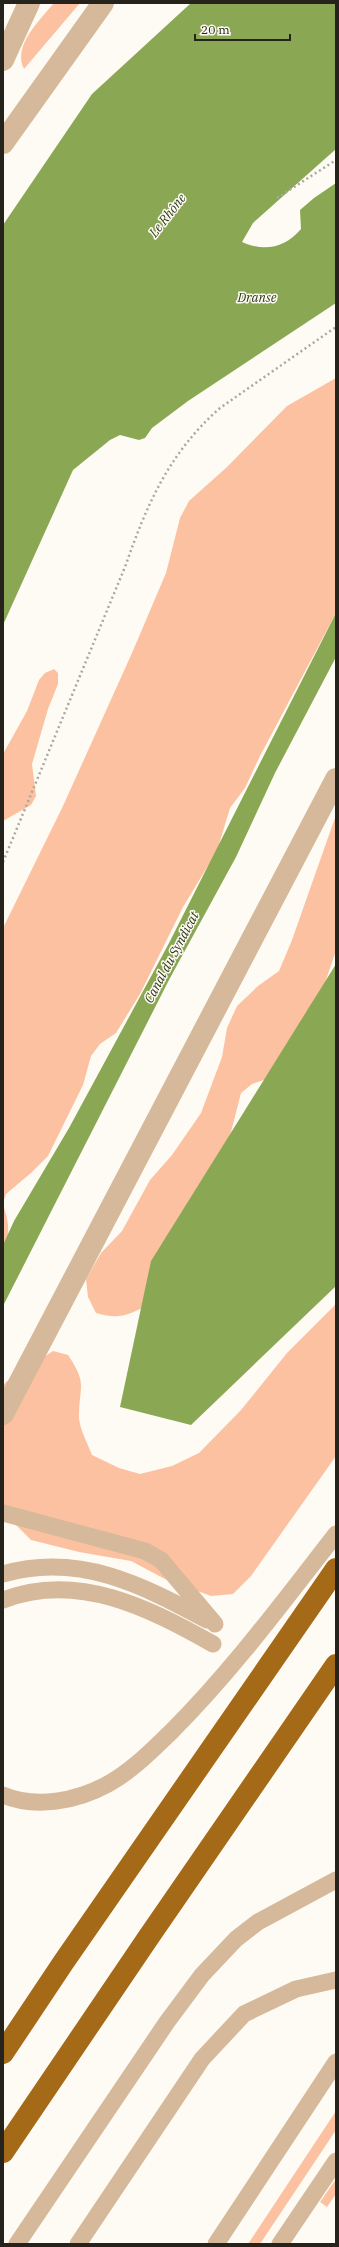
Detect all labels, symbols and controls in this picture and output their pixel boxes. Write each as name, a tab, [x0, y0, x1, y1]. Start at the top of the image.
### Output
scale bar	[195, 16, 290, 42]
text: 20 m	[201, 22, 230, 37]
water label: Le Rhône	[145, 190, 190, 241]
water label: Dranse	[236, 289, 277, 306]
water label: Canal du Syndicat	[140, 908, 203, 1006]

